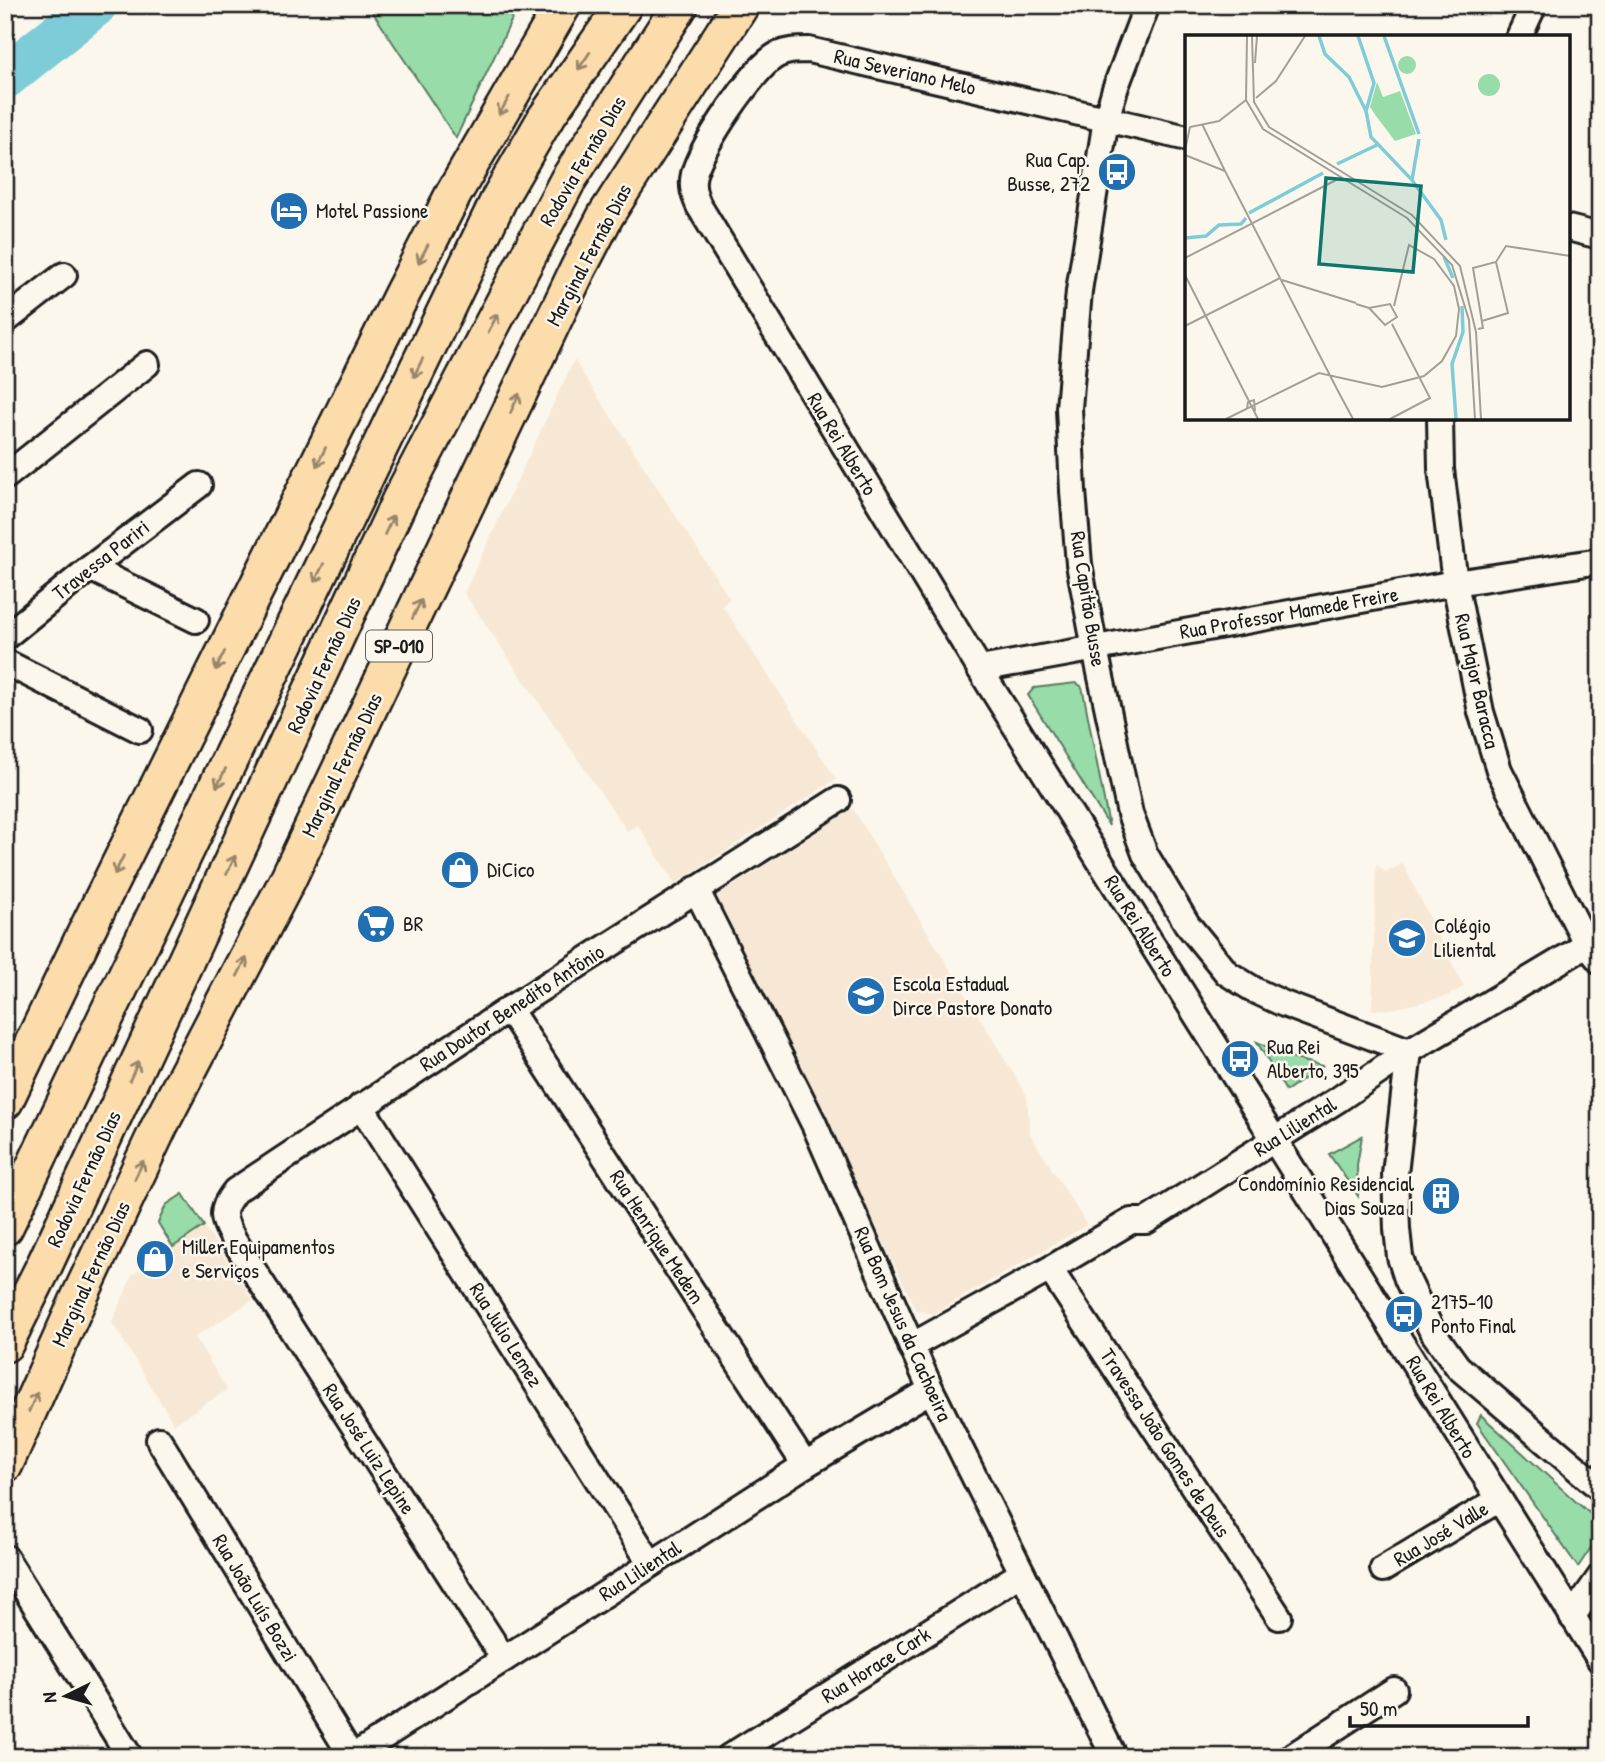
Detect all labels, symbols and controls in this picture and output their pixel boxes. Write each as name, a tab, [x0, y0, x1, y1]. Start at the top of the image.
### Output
inset map	[1185, 35, 1570, 420]
street label: Rua Severiano Melo	[831, 41, 979, 102]
one-way arrow	[577, 51, 591, 70]
street label: Rodovia Fernão Dias	[532, 90, 633, 231]
one-way arrow	[497, 96, 511, 116]
place label: Rua Cap. Busse, 272	[1007, 145, 1090, 198]
bus stop icon: Rua Cap. Busse, 272	[1096, 151, 1138, 193]
street label: Marginal Fernão Dias	[539, 178, 638, 331]
hotel icon: Motel Passione	[268, 190, 310, 232]
place label: Motel Passione	[316, 196, 428, 225]
one-way arrow	[415, 243, 429, 264]
one-way arrow	[487, 313, 500, 334]
one-way arrow	[411, 357, 424, 378]
street label: Rua Rei Alberto	[800, 387, 884, 501]
one-way arrow	[508, 393, 522, 414]
one-way arrow	[313, 446, 327, 467]
street label: Travessa Pariri	[46, 512, 155, 607]
one-way arrow	[383, 515, 396, 536]
street label: Rua Capitão Busse	[1063, 529, 1114, 669]
one-way arrow	[312, 562, 326, 583]
street label: Rua Professor Mamede Freire	[1177, 579, 1400, 646]
street label: Rodovia Fernão Dias	[279, 592, 368, 738]
one-way arrow	[411, 599, 424, 620]
street label: Rua Major Baracca	[1448, 611, 1507, 751]
road number: SP-010	[366, 631, 432, 662]
one-way arrow	[213, 650, 226, 671]
street label: Marginal Fernão Dias	[294, 688, 389, 842]
one-way arrow	[214, 767, 227, 788]
shop icon: DiCico	[439, 849, 481, 891]
one-way arrow	[112, 854, 126, 875]
one-way arrow	[225, 854, 238, 875]
place label: DiCico	[487, 855, 535, 884]
street label: Rua Rei Alberto	[1098, 869, 1183, 982]
supermarket icon: BR	[355, 903, 397, 945]
place label: BR	[403, 909, 423, 938]
place label: Colégio Liliental	[1434, 911, 1496, 964]
school or university icon: Colégio Liliental	[1386, 917, 1428, 959]
street label: Rua Doutor Benedito Antônio	[414, 937, 610, 1078]
one-way arrow	[236, 957, 249, 978]
place label: Escola Estadual Dirce Pastore Donato	[893, 969, 1052, 1022]
school or university icon: Escola Estadual Dirce Pastore Donato	[845, 975, 887, 1017]
place label: Rua Rei Alberto, 395	[1267, 1032, 1359, 1085]
bus stop icon: Rua Rei Alberto, 395	[1219, 1038, 1261, 1080]
one-way arrow	[128, 1061, 142, 1082]
street label: Rua Liliental	[1248, 1090, 1342, 1163]
street label: Rodovia Fernão Dias	[39, 1106, 128, 1252]
one-way arrow	[133, 1160, 146, 1181]
street label: Rua Henrique Medem	[603, 1164, 712, 1309]
place label: Condomínio Residencial Dias Souza I	[1238, 1169, 1414, 1222]
building icon: Condomínio Residencial Dias Souza I	[1420, 1175, 1462, 1217]
street label: Marginal Fernão Dias	[44, 1196, 137, 1351]
street label: Rua Bom Jesus da Cachoeira	[847, 1222, 960, 1426]
place label: Miller Equipamentos e Serviços	[182, 1232, 335, 1285]
shop icon: Miller Equipamentos e Serviços	[134, 1238, 176, 1280]
street label: Rua Julio Lemez	[463, 1277, 550, 1393]
place label: 2175-10 Ponto Final	[1431, 1287, 1516, 1340]
bus stop icon: 2175-10 Ponto Final	[1383, 1293, 1425, 1335]
street label: Travessa João Gomes de Deus	[1093, 1342, 1238, 1543]
street label: Rua Rei Alberto	[1399, 1350, 1483, 1464]
street label: Rua José Luiz Lepine	[316, 1378, 423, 1520]
one-way arrow	[27, 1392, 40, 1413]
street label: Rua José Valle	[1388, 1494, 1494, 1573]
street label: Rua João Luís Bozzi	[206, 1528, 305, 1667]
street label: Rua Liliental	[593, 1533, 687, 1608]
street label: Rua Horace Cark	[816, 1619, 936, 1710]
north arrow	[32, 1660, 102, 1730]
scale bar	[1350, 1685, 1528, 1729]
text: N	[36, 1691, 62, 1704]
text: 50 m	[1360, 1694, 1397, 1723]

